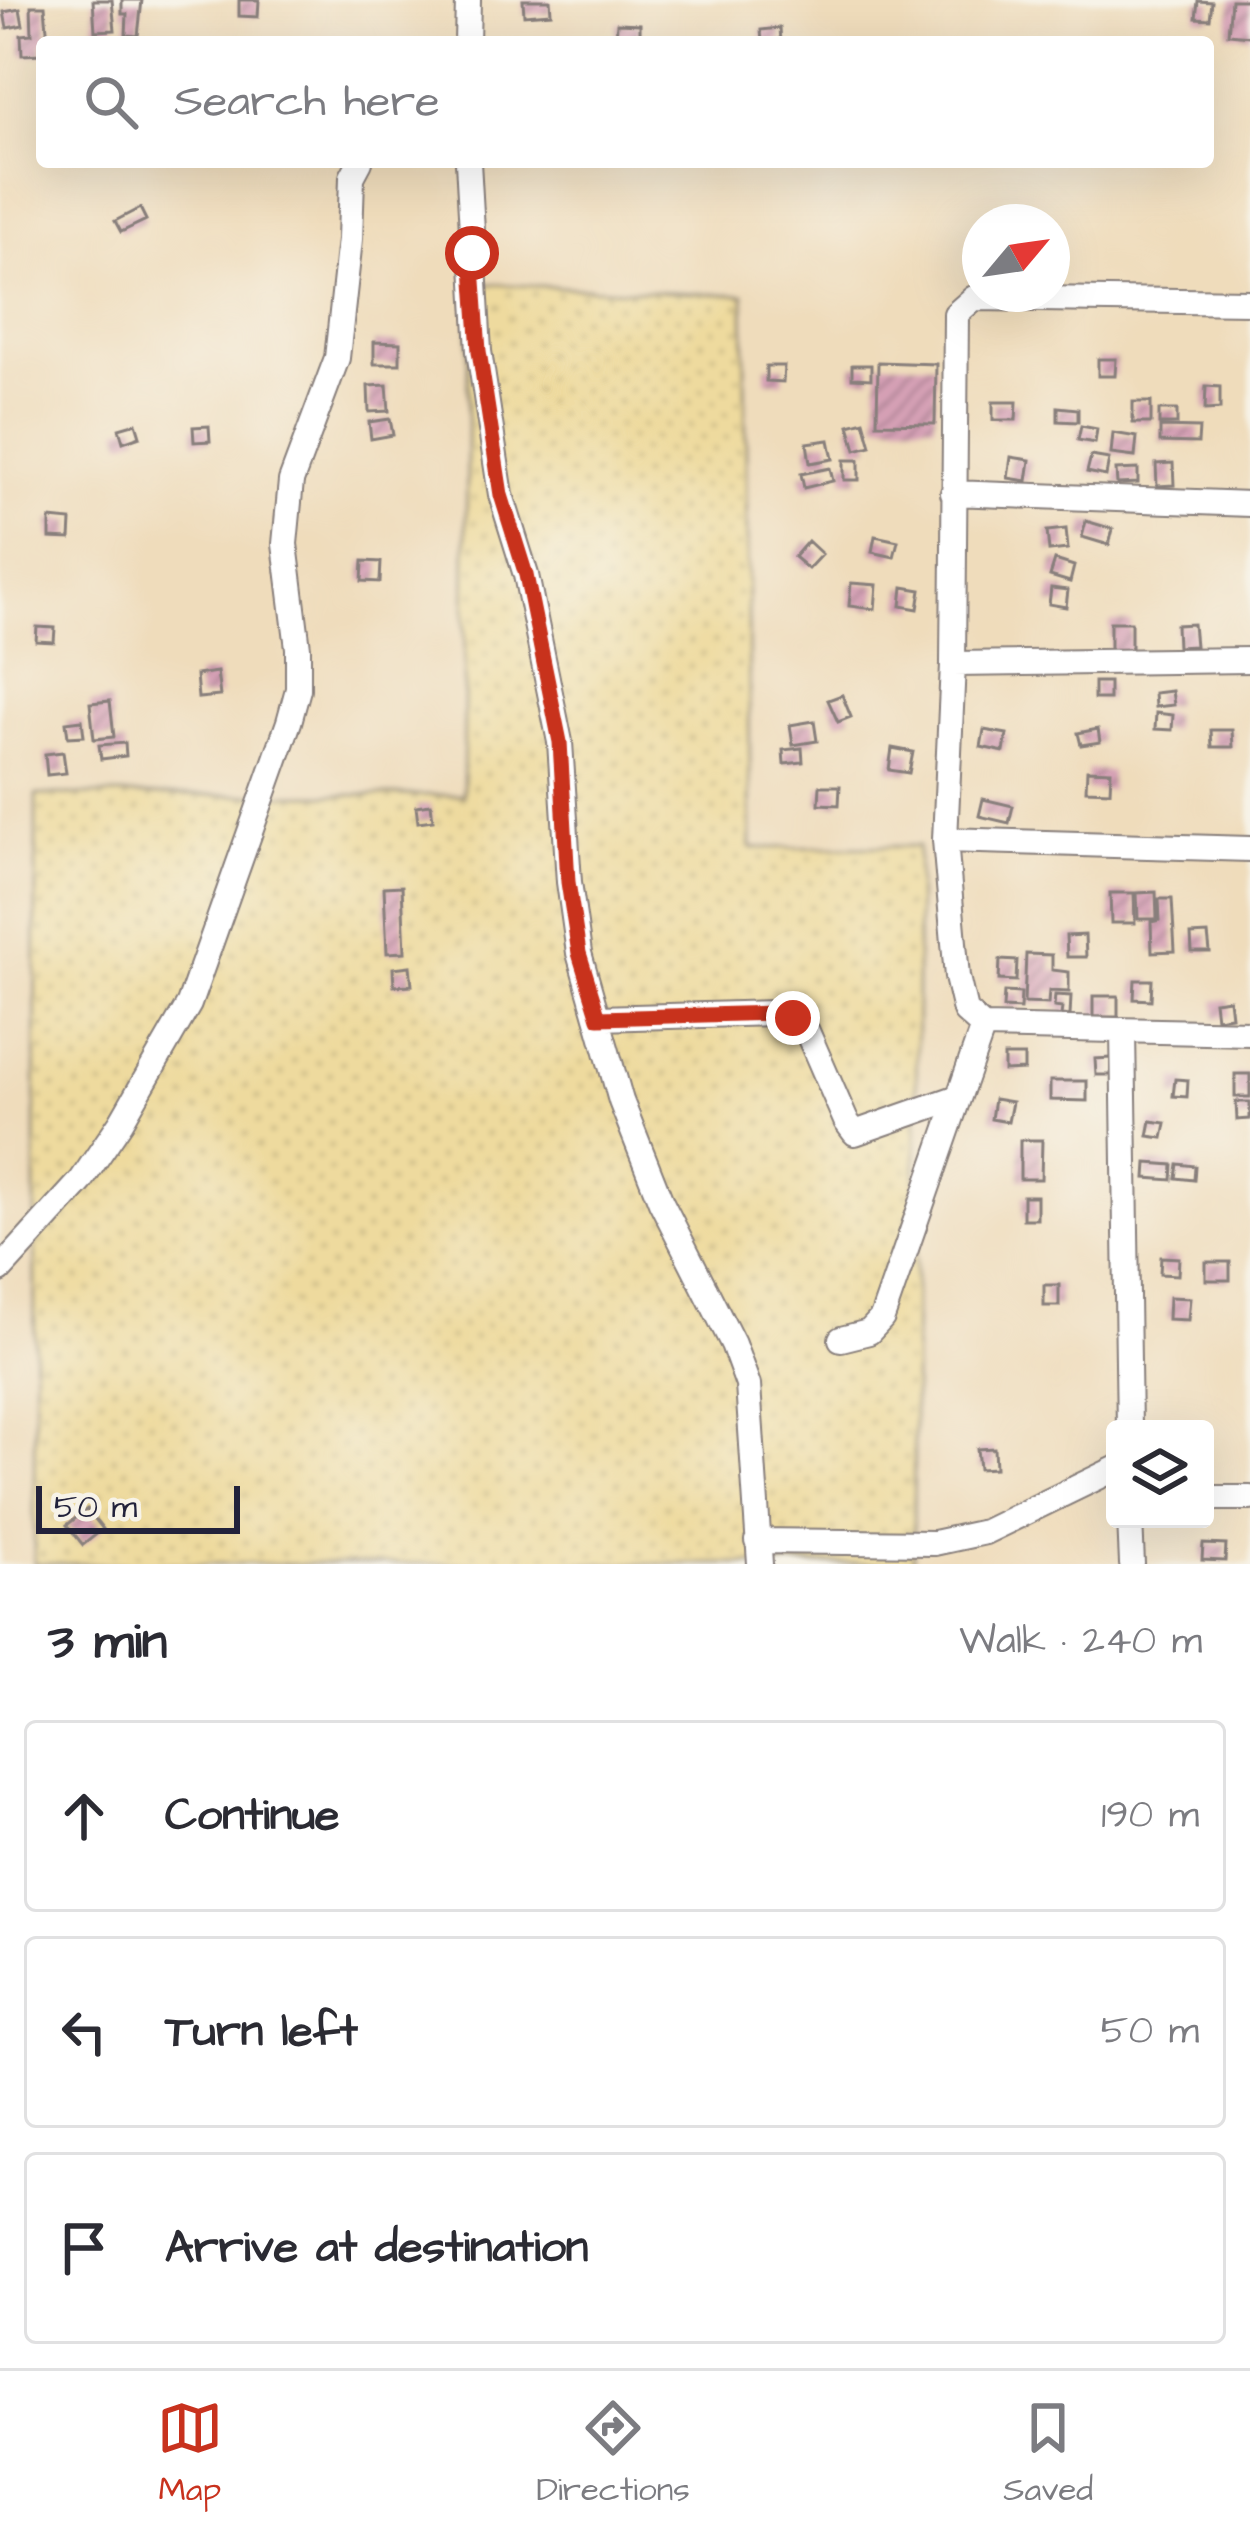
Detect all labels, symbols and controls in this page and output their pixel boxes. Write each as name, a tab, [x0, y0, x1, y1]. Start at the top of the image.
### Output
search box	[36, 36, 1214, 168]
icon: search	[78, 69, 144, 135]
text: Search here	[174, 71, 440, 133]
north arrow	[962, 204, 1070, 312]
route start	[445, 226, 499, 280]
route end	[766, 991, 820, 1045]
map controls	[1106, 1420, 1214, 1528]
button: layers	[1106, 1420, 1214, 1528]
scale bar	[36, 1480, 240, 1533]
text: 50 m	[54, 1484, 137, 1530]
text: 3 min	[48, 1607, 167, 1678]
text: Walk · 240 m	[959, 1615, 1202, 1669]
icon: ahead	[51, 1783, 117, 1849]
text: Continue	[165, 1785, 339, 1847]
text: 190 m	[1101, 1789, 1199, 1843]
icon: left	[51, 1999, 117, 2065]
text: Turn left	[165, 2001, 358, 2063]
text: 50 m	[1101, 2005, 1199, 2059]
icon: arrive	[51, 2215, 117, 2281]
text: Arrive at destination	[165, 2217, 588, 2279]
tab: Map	[157, 2395, 223, 2513]
tab: Directions	[536, 2395, 690, 2513]
tab: Saved	[1003, 2395, 1093, 2513]

